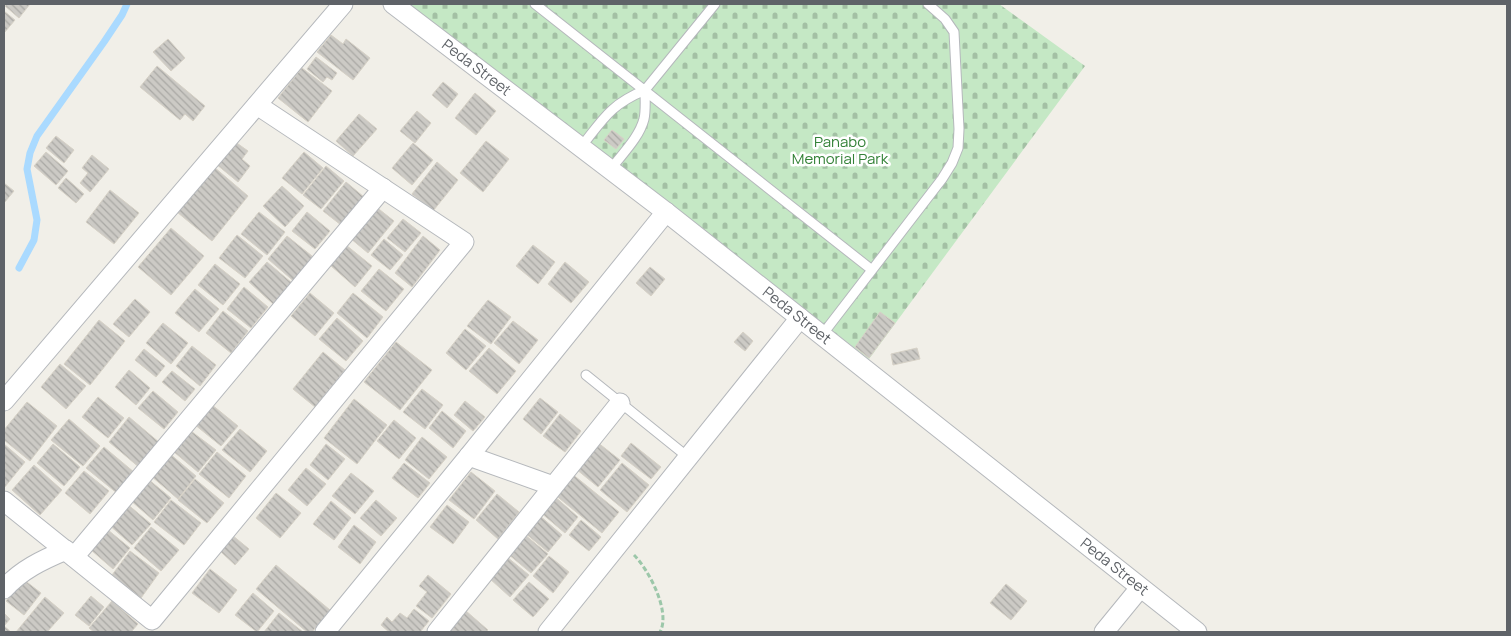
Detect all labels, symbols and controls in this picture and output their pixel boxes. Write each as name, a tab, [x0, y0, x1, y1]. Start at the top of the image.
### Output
street label: Peda Street	[438, 34, 516, 100]
park label: Panabo Memorial Park	[792, 131, 889, 169]
street label: Peda Street	[758, 281, 836, 349]
street label: Peda Street	[1076, 533, 1153, 600]

